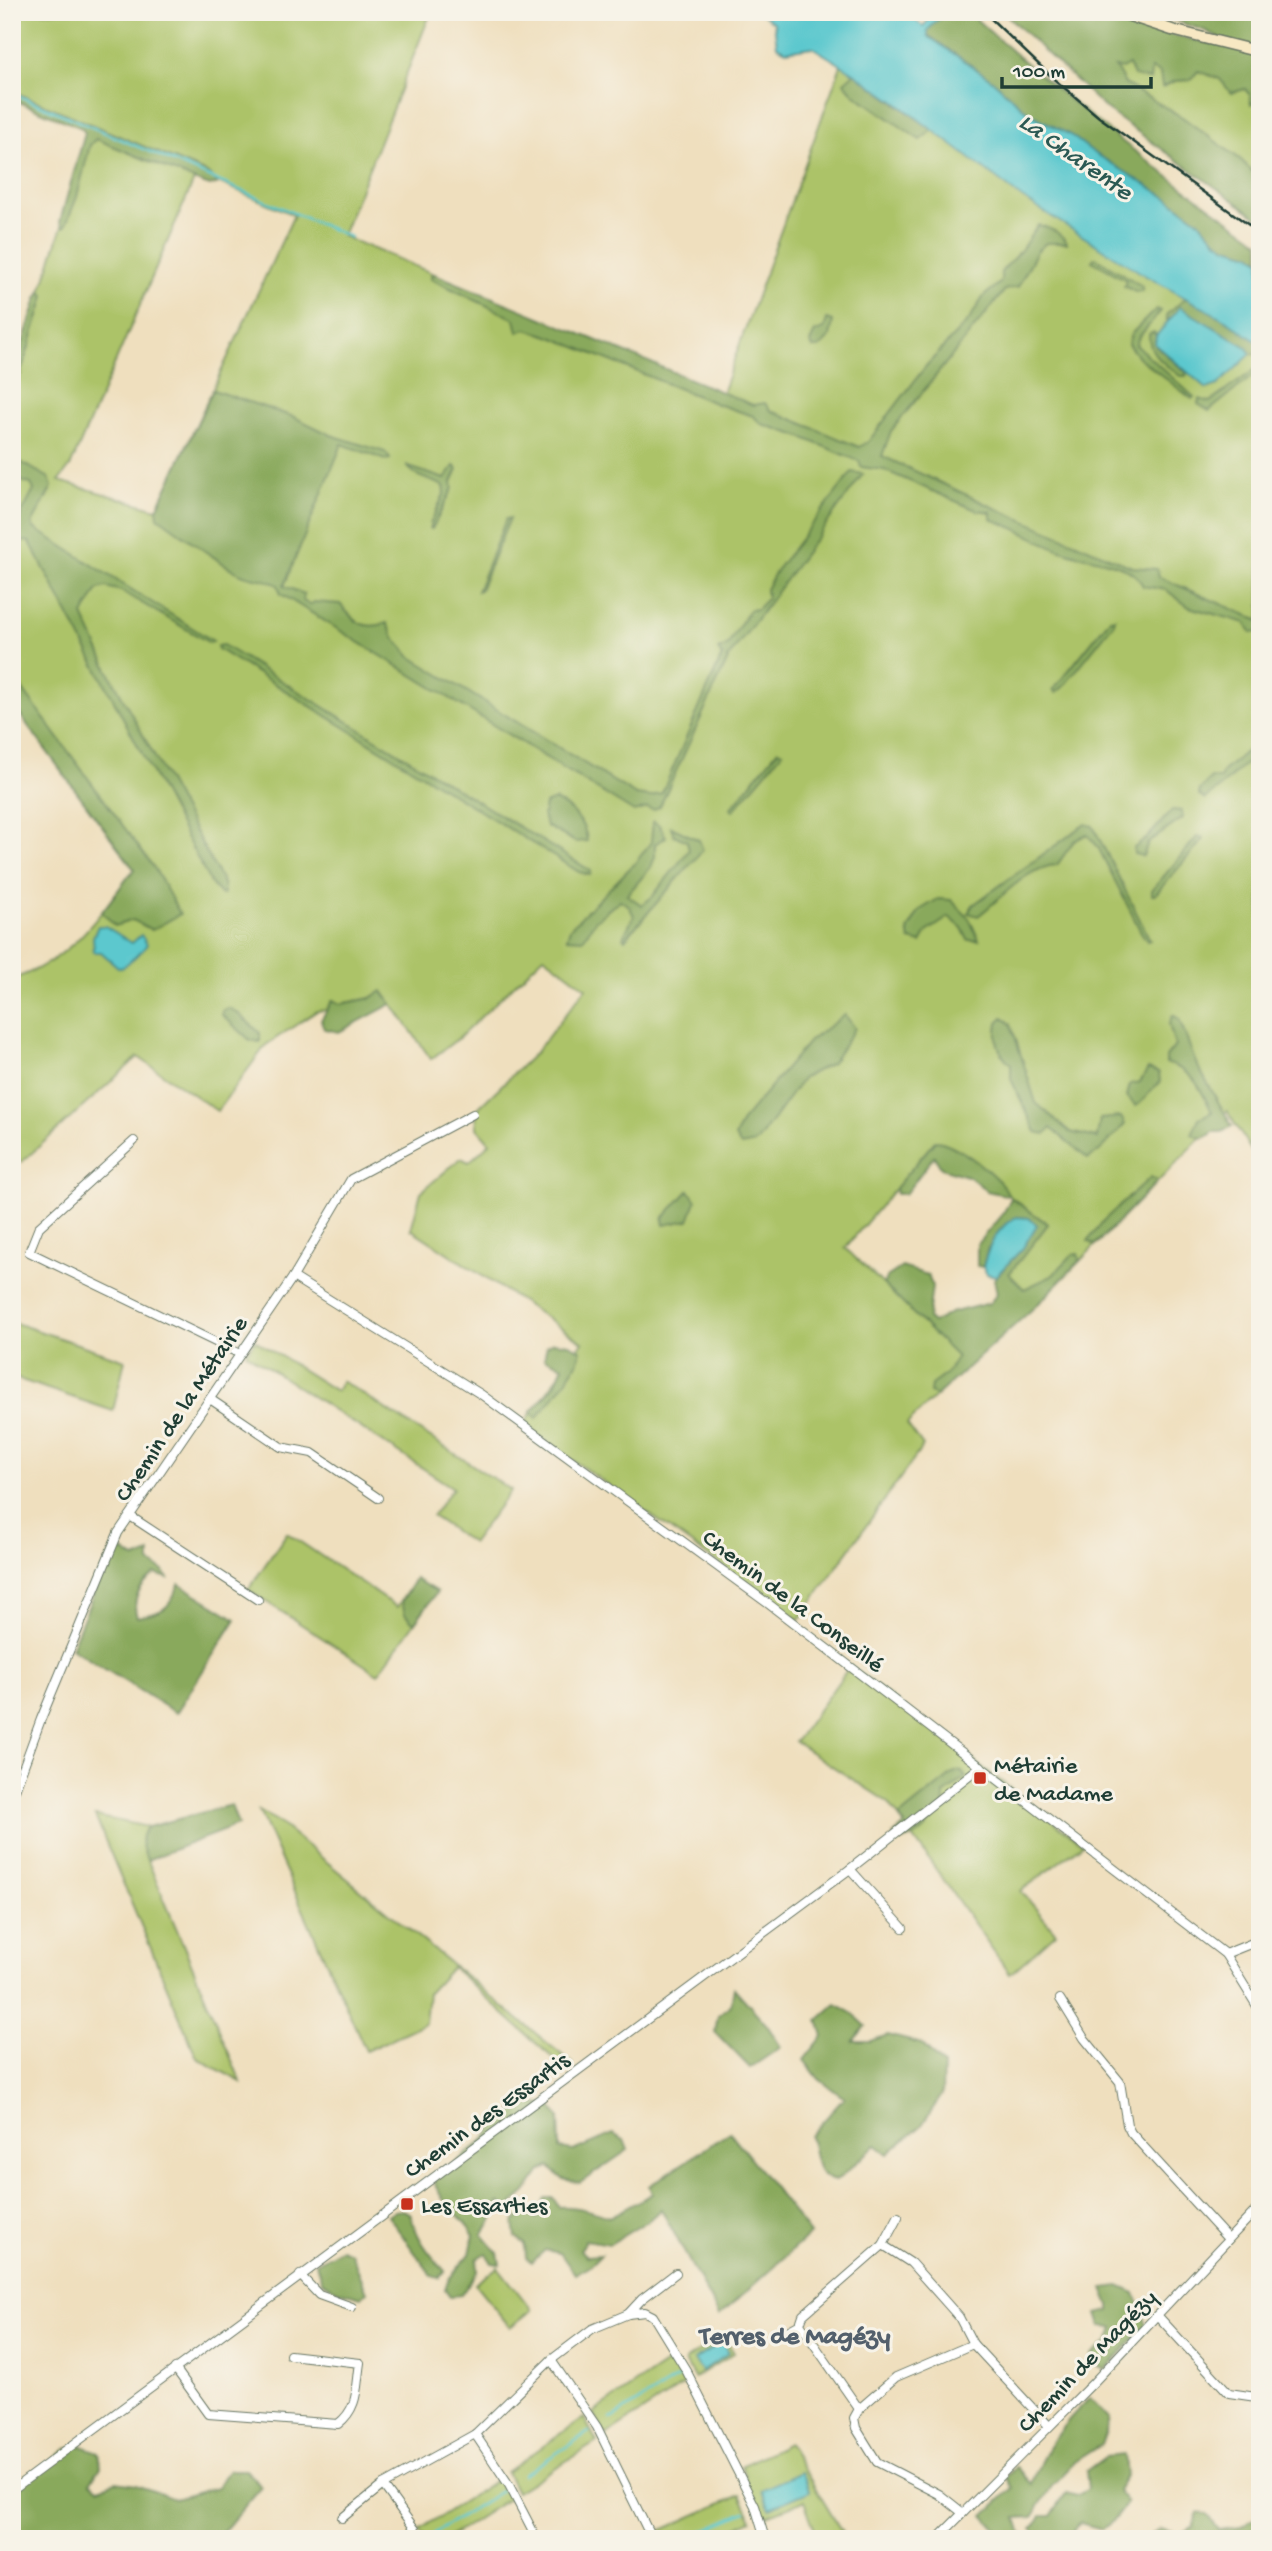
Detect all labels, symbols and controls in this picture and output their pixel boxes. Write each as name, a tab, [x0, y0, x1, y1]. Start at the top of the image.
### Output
scale bar	[1002, 46, 1151, 90]
text: 100 m	[1012, 61, 1065, 86]
water label: La Charente	[1012, 108, 1139, 210]
street label: Chemin de la Métairie	[110, 1311, 256, 1508]
street label: Chemin de la Conseillé	[695, 1525, 889, 1681]
place label: Métairie de Madame	[994, 1753, 1114, 1810]
marker: Métairie de Madame	[972, 1770, 988, 1786]
street label: Chemin des Essartis	[400, 2047, 577, 2186]
place label: Les Essarties	[421, 2193, 549, 2222]
marker: Les Essarties	[399, 2196, 415, 2212]
street label: Chemin de Magézy	[1013, 2285, 1164, 2440]
district label: Terres de Magézy	[698, 2323, 891, 2354]

